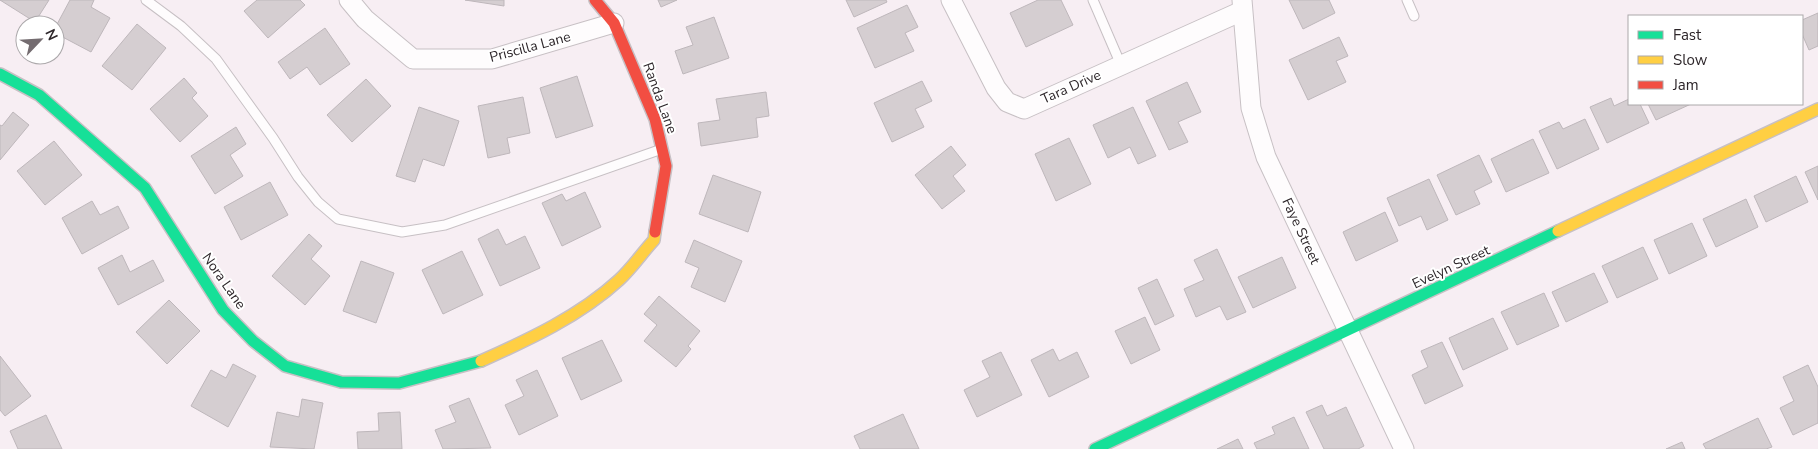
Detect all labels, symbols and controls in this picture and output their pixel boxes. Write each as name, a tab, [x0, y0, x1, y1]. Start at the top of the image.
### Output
north arrow	[15, 15, 65, 65]
legend	[1628, 15, 1803, 105]
text: Fast	[1673, 25, 1702, 45]
text: N	[41, 26, 62, 43]
street label: Priscilla Lane	[487, 27, 573, 67]
text: Slow	[1673, 50, 1708, 70]
street label: Randa Lane	[638, 60, 682, 136]
street label: Tara Drive	[1038, 65, 1104, 109]
text: Jam	[1672, 75, 1699, 95]
street label: Faye Street	[1277, 195, 1325, 267]
street label: Evelyn Street	[1409, 241, 1493, 293]
street label: Nora Lane	[198, 249, 250, 313]

